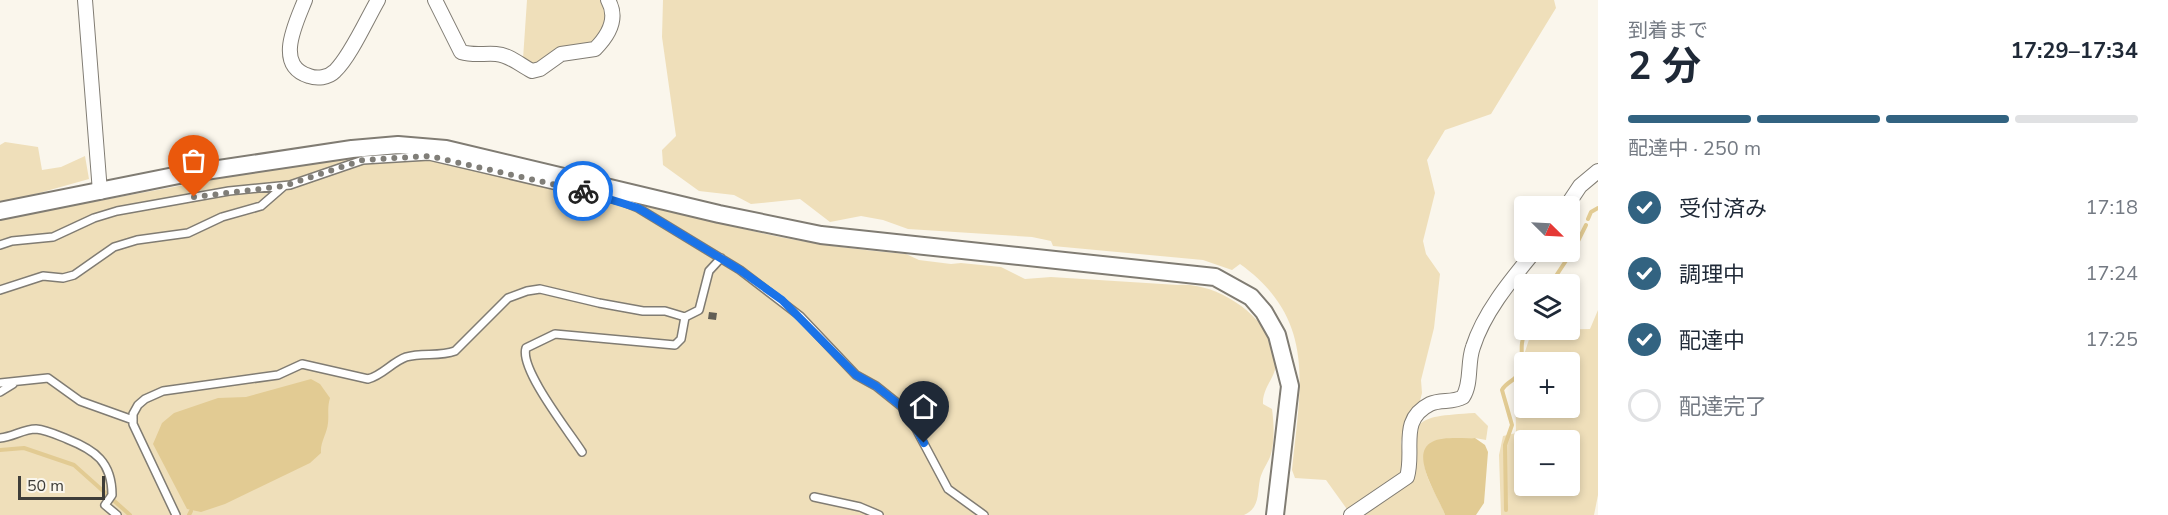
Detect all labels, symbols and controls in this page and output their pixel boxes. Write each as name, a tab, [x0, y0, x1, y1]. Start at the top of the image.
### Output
text: 到着まで	[1628, 17, 1708, 44]
text: 17:29–17:34	[2010, 36, 2138, 66]
text: 2 分	[1628, 40, 1701, 93]
pin	[168, 135, 219, 197]
text: 配達中 · 250 m	[1628, 135, 1761, 162]
icon: bag	[177, 144, 210, 177]
courier	[553, 161, 613, 221]
icon: bike	[567, 175, 600, 208]
icon: check	[1628, 191, 1661, 224]
text: 受付済み	[1679, 194, 1767, 224]
text: 17:18	[2085, 194, 2138, 221]
north arrow	[1514, 196, 1580, 262]
map controls	[1514, 196, 1580, 496]
icon: check	[1628, 257, 1661, 290]
text: 調理中	[1679, 260, 1745, 290]
text: 17:24	[2085, 260, 2138, 287]
button: layers	[1514, 274, 1580, 340]
icon: check	[1628, 323, 1661, 356]
text: 配達中	[1679, 326, 1745, 356]
text: 17:25	[2085, 326, 2138, 353]
button: +	[1514, 352, 1580, 418]
pin	[898, 381, 949, 443]
icon: home	[907, 390, 940, 423]
text: 配達完了	[1679, 392, 1767, 422]
button: −	[1514, 430, 1580, 496]
scale bar	[18, 473, 105, 500]
text: 50 m	[27, 475, 64, 497]

